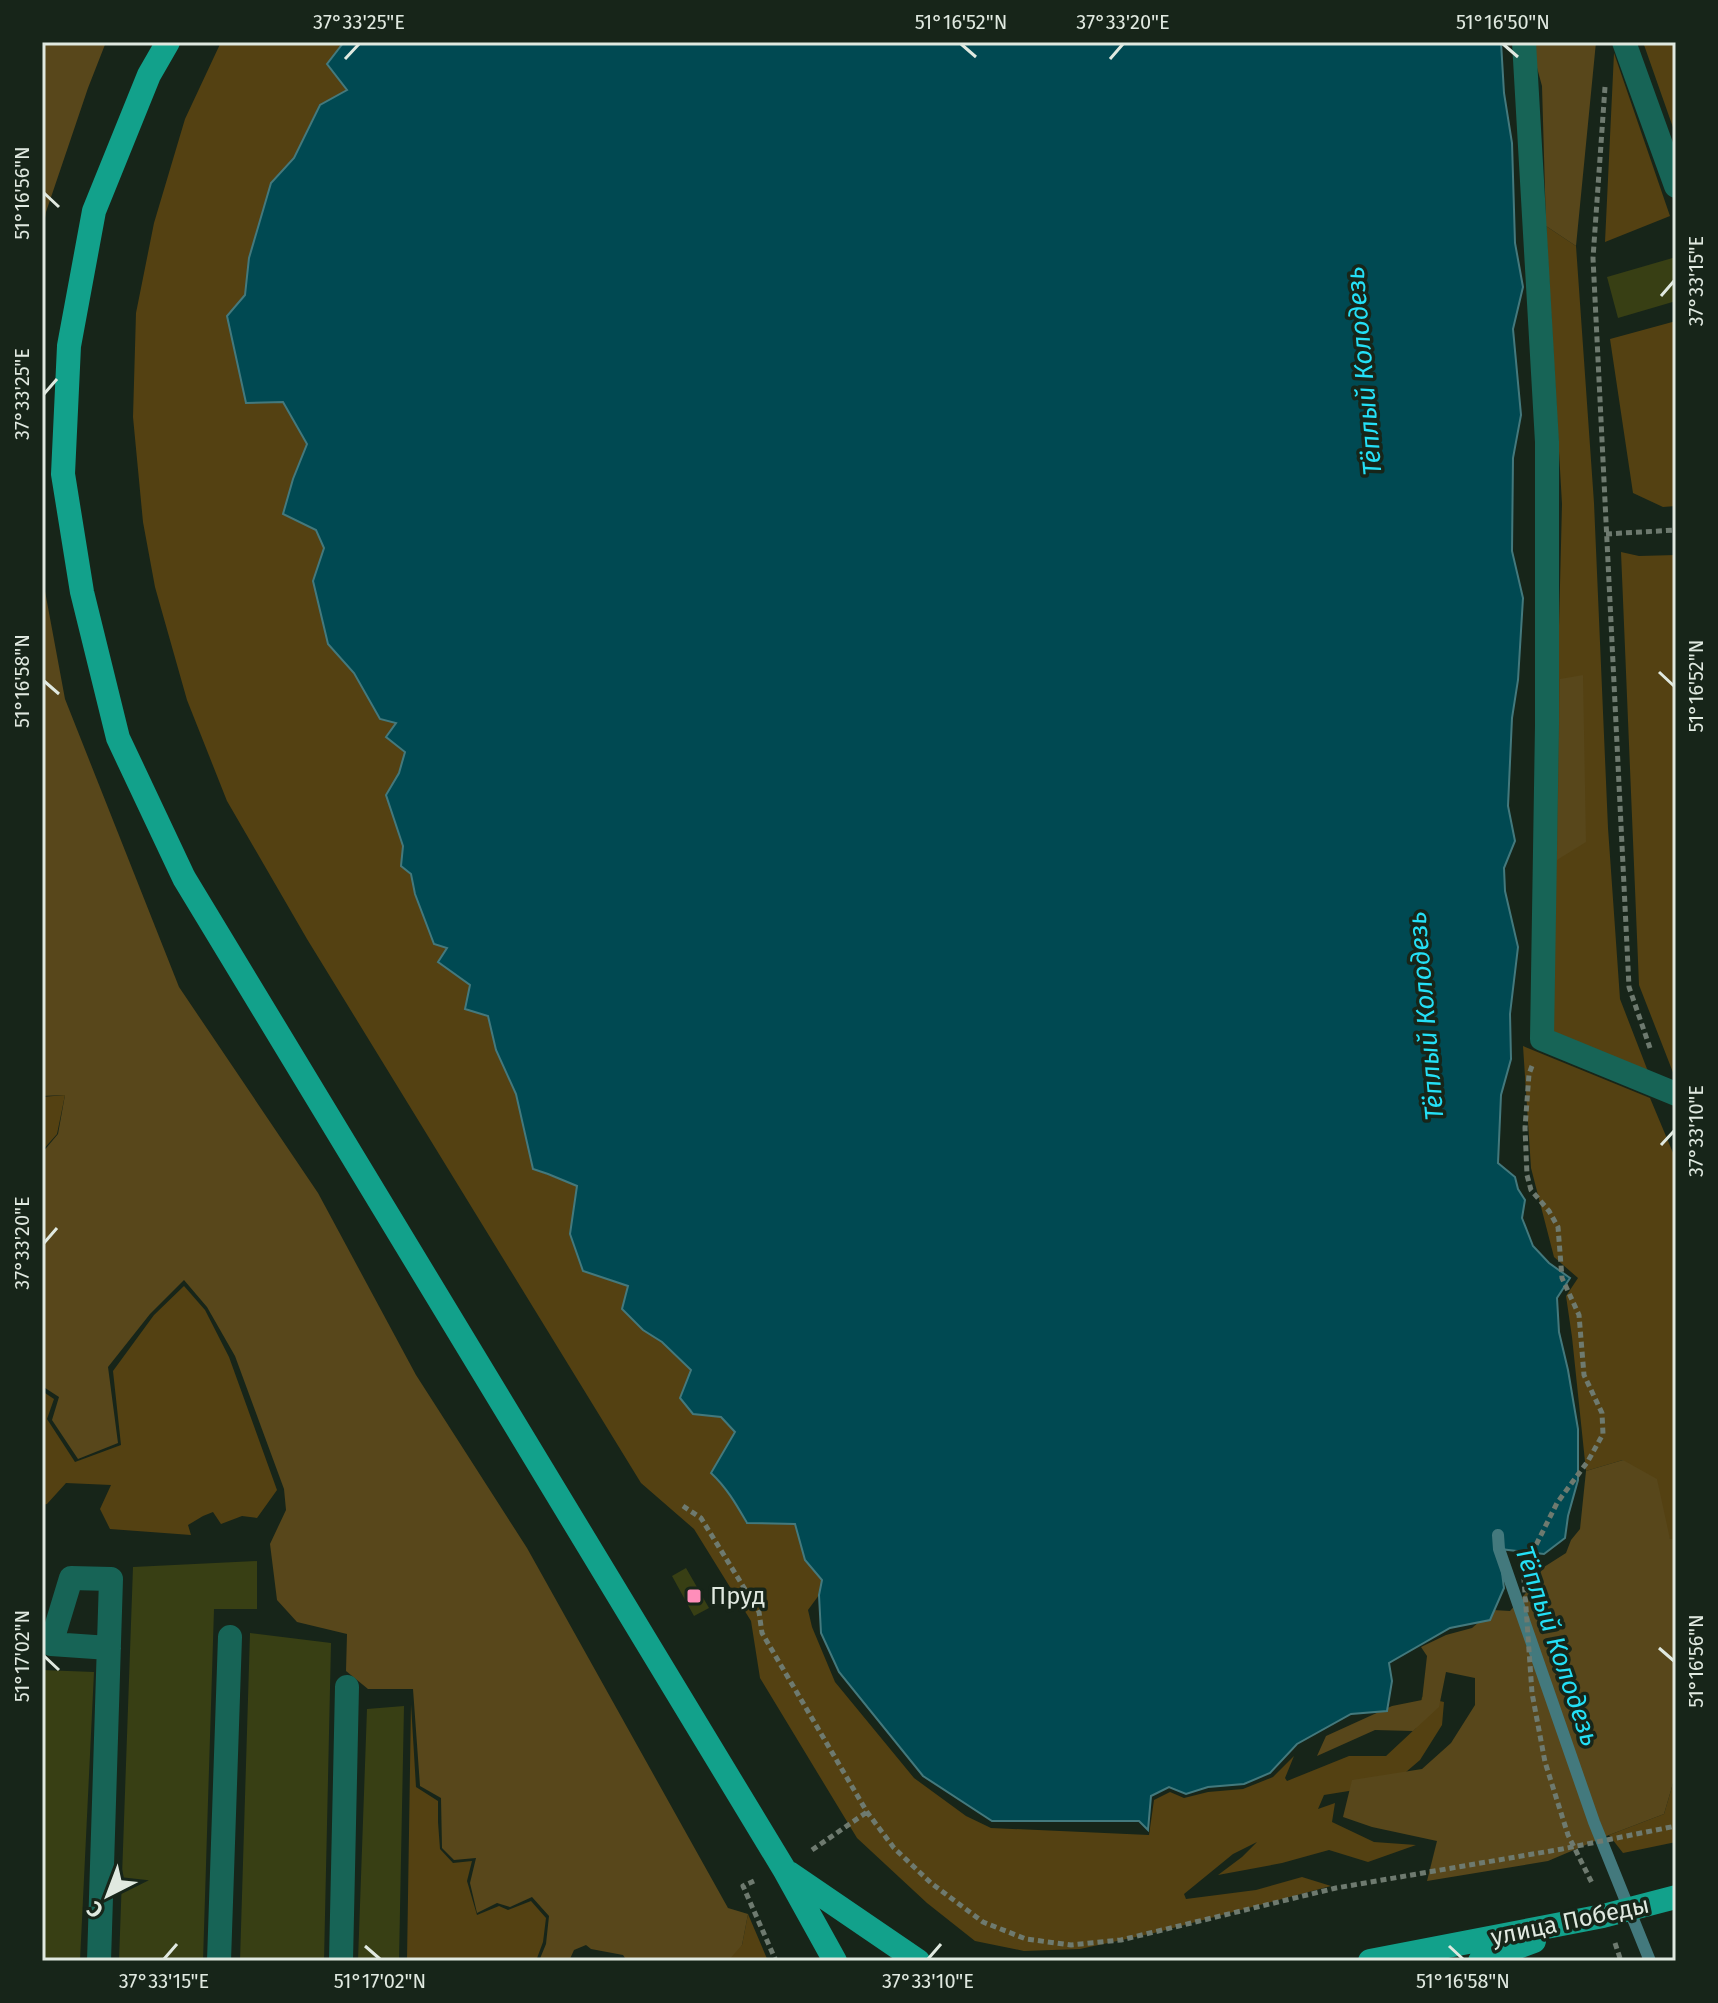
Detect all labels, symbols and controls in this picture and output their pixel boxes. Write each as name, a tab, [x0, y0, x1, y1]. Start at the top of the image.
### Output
text: 37°33'25"E	[313, 10, 405, 34]
text: 51°16'52"N	[915, 10, 1007, 34]
text: 37°33'20"E	[1076, 10, 1170, 34]
text: 51°16'50"N	[1456, 10, 1550, 34]
text: 51°16'56"N	[10, 146, 34, 240]
text: 37°33'15"E	[1684, 236, 1708, 326]
water label: Тёплый Колодезь	[1339, 265, 1389, 477]
text: 37°33'25"E	[10, 348, 34, 440]
text: 51°16'58"N	[10, 634, 34, 728]
text: 51°16'52"N	[1684, 640, 1708, 732]
water label: Тёплый Колодезь	[1401, 910, 1451, 1122]
text: 37°33'10"E	[1684, 1085, 1708, 1177]
text: 37°33'20"E	[10, 1196, 34, 1290]
water label: Тёплый Колодезь	[1508, 1542, 1606, 1750]
place label: Пруд	[710, 1582, 765, 1610]
marker: Пруд	[685, 1587, 703, 1605]
text: 51°17'02"N	[10, 1610, 34, 1702]
text: 51°16'56"N	[1684, 1614, 1708, 1708]
north arrow	[68, 1855, 148, 1935]
street label: улица Победы	[1488, 1891, 1652, 1951]
text: С	[81, 1895, 109, 1924]
text: 37°33'15"E	[119, 1969, 209, 1993]
text: 51°17'02"N	[334, 1969, 426, 1993]
text: 37°33'10"E	[882, 1969, 974, 1993]
text: 51°16'58"N	[1416, 1969, 1510, 1993]

